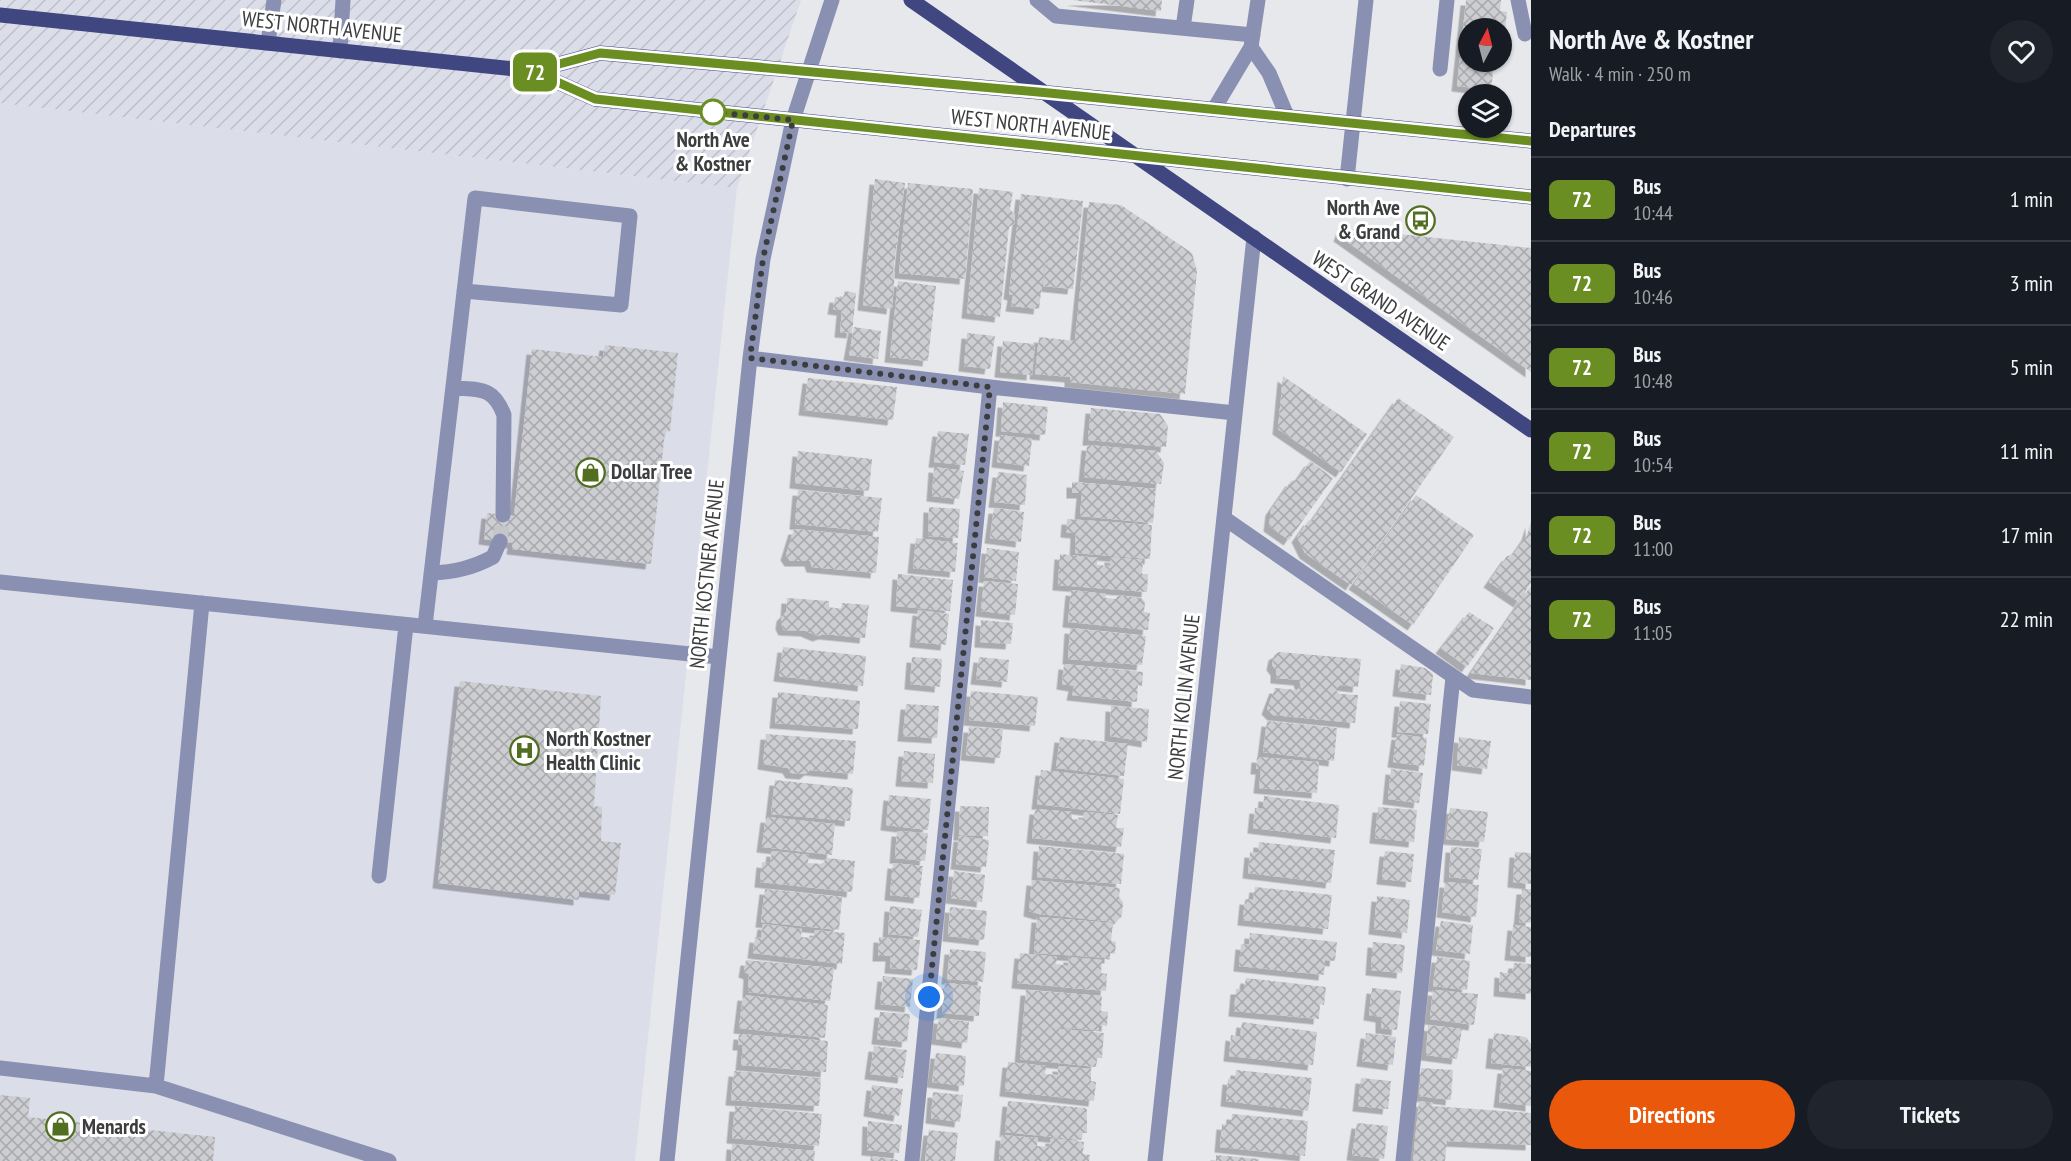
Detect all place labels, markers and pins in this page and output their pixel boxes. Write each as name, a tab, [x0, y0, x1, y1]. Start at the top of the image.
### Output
marker: North Ave & Kostner	[700, 99, 726, 125]
place label: North Ave & Kostner	[675, 126, 752, 177]
place label: North Ave & Grand	[1327, 194, 1400, 245]
bus stop icon: North Ave & Grand	[1405, 204, 1437, 236]
shop icon: Dollar Tree	[574, 456, 606, 488]
place label: Dollar Tree	[611, 458, 693, 485]
place label: North Kostner Health Clinic	[546, 725, 651, 776]
hospital icon: North Kostner Health Clinic	[509, 735, 541, 767]
shop icon: Menards	[45, 1111, 77, 1143]
place label: Menards	[82, 1113, 146, 1140]

